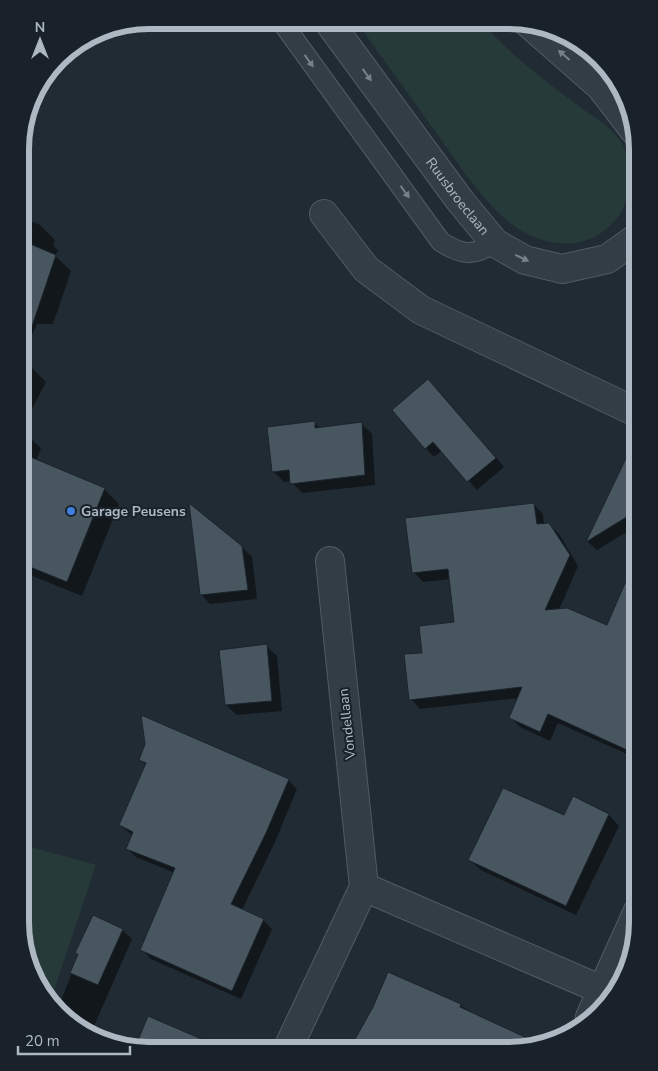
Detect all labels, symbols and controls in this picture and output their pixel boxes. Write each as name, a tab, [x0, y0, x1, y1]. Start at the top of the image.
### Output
north arrow	[15, 15, 65, 65]
text: N	[35, 18, 45, 37]
one-way arrow	[557, 50, 570, 61]
one-way arrow	[303, 54, 314, 67]
one-way arrow	[362, 68, 372, 81]
street label: Ruusbroeclaan	[422, 153, 494, 239]
one-way arrow	[399, 185, 410, 198]
one-way arrow	[515, 254, 529, 262]
place label: Garage Peusens	[81, 502, 186, 521]
marker: Garage Peusens	[65, 505, 77, 517]
street label: Vondellaan	[334, 688, 360, 761]
scale bar	[18, 1024, 130, 1056]
text: 20 m	[25, 1031, 60, 1051]

